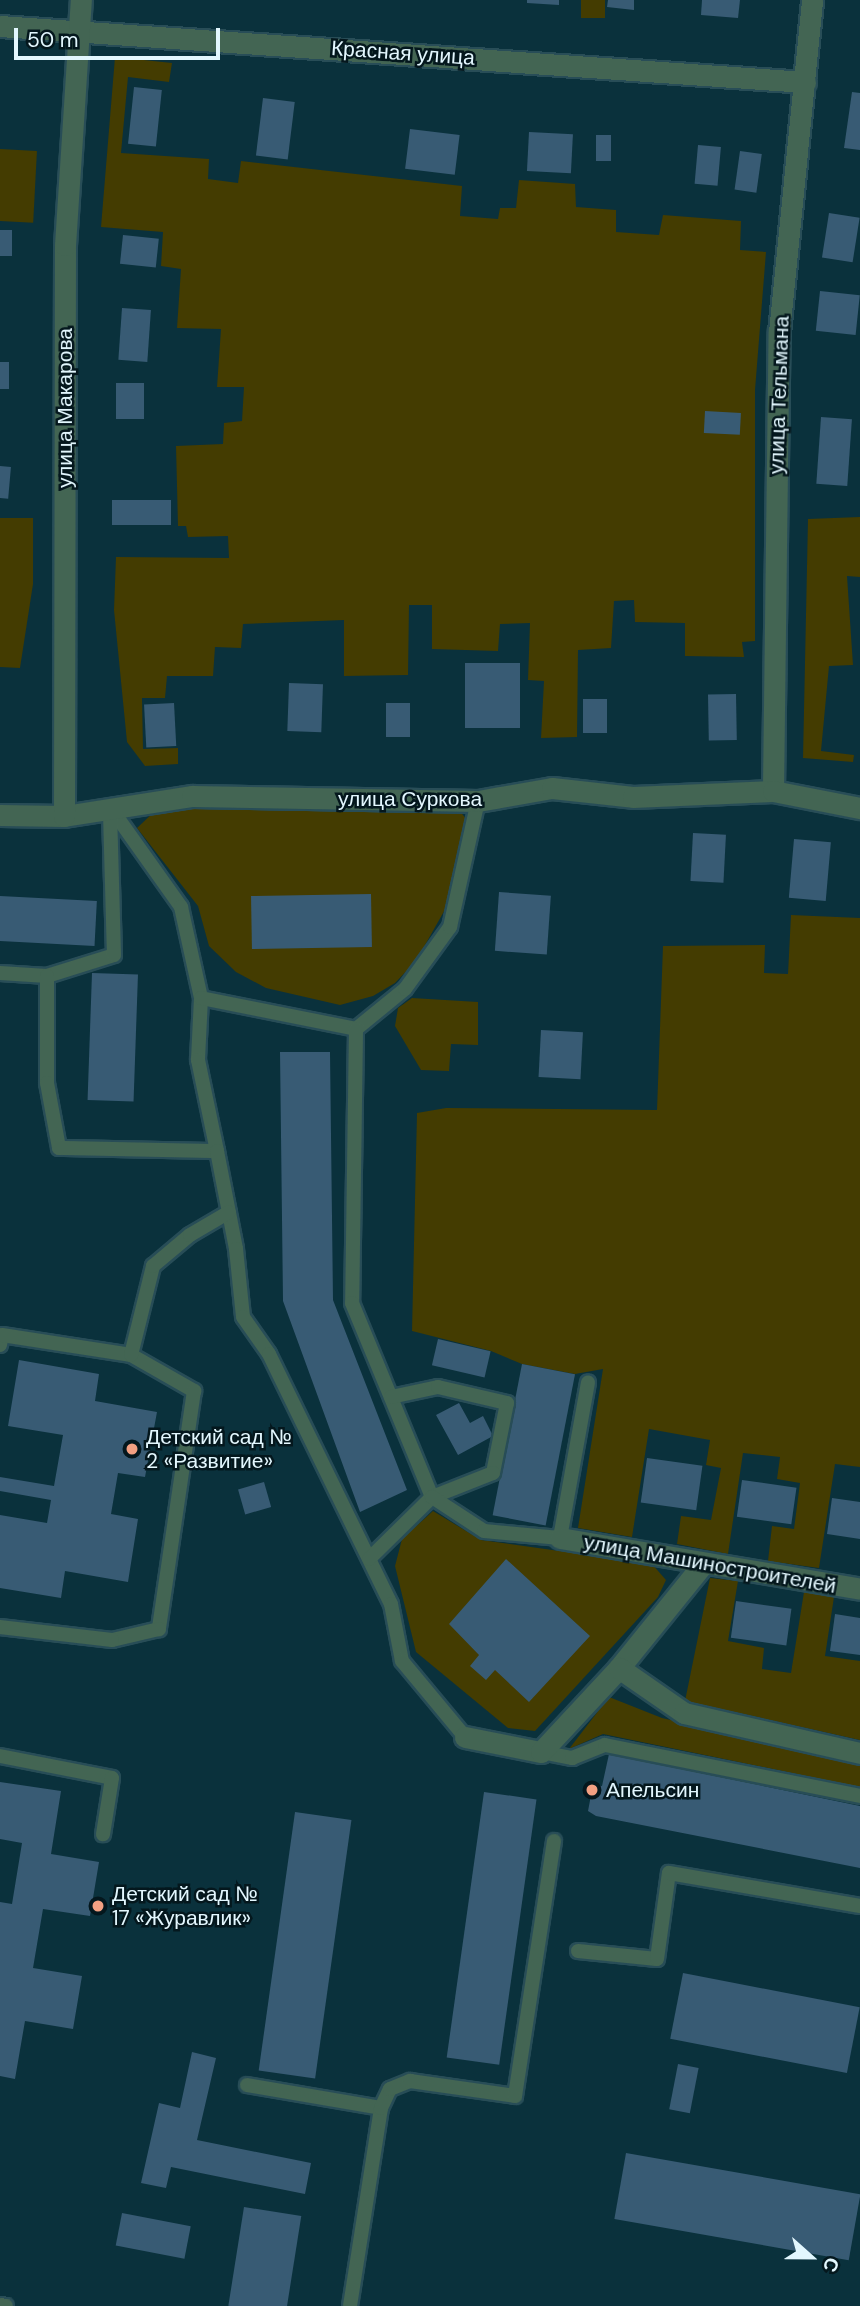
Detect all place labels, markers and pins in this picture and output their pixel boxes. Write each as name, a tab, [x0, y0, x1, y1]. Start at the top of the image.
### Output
place label: Детский сад № 2 «Развитие»	[146, 1424, 292, 1474]
marker: Детский сад № 2 «Развитие»	[124, 1441, 140, 1457]
place label: Апельсин	[606, 1777, 699, 1803]
marker: Апельсин	[584, 1782, 600, 1798]
place label: Детский сад № 17 «Журавлик»	[112, 1881, 258, 1931]
marker: Детский сад № 17 «Журавлик»	[90, 1898, 106, 1914]

